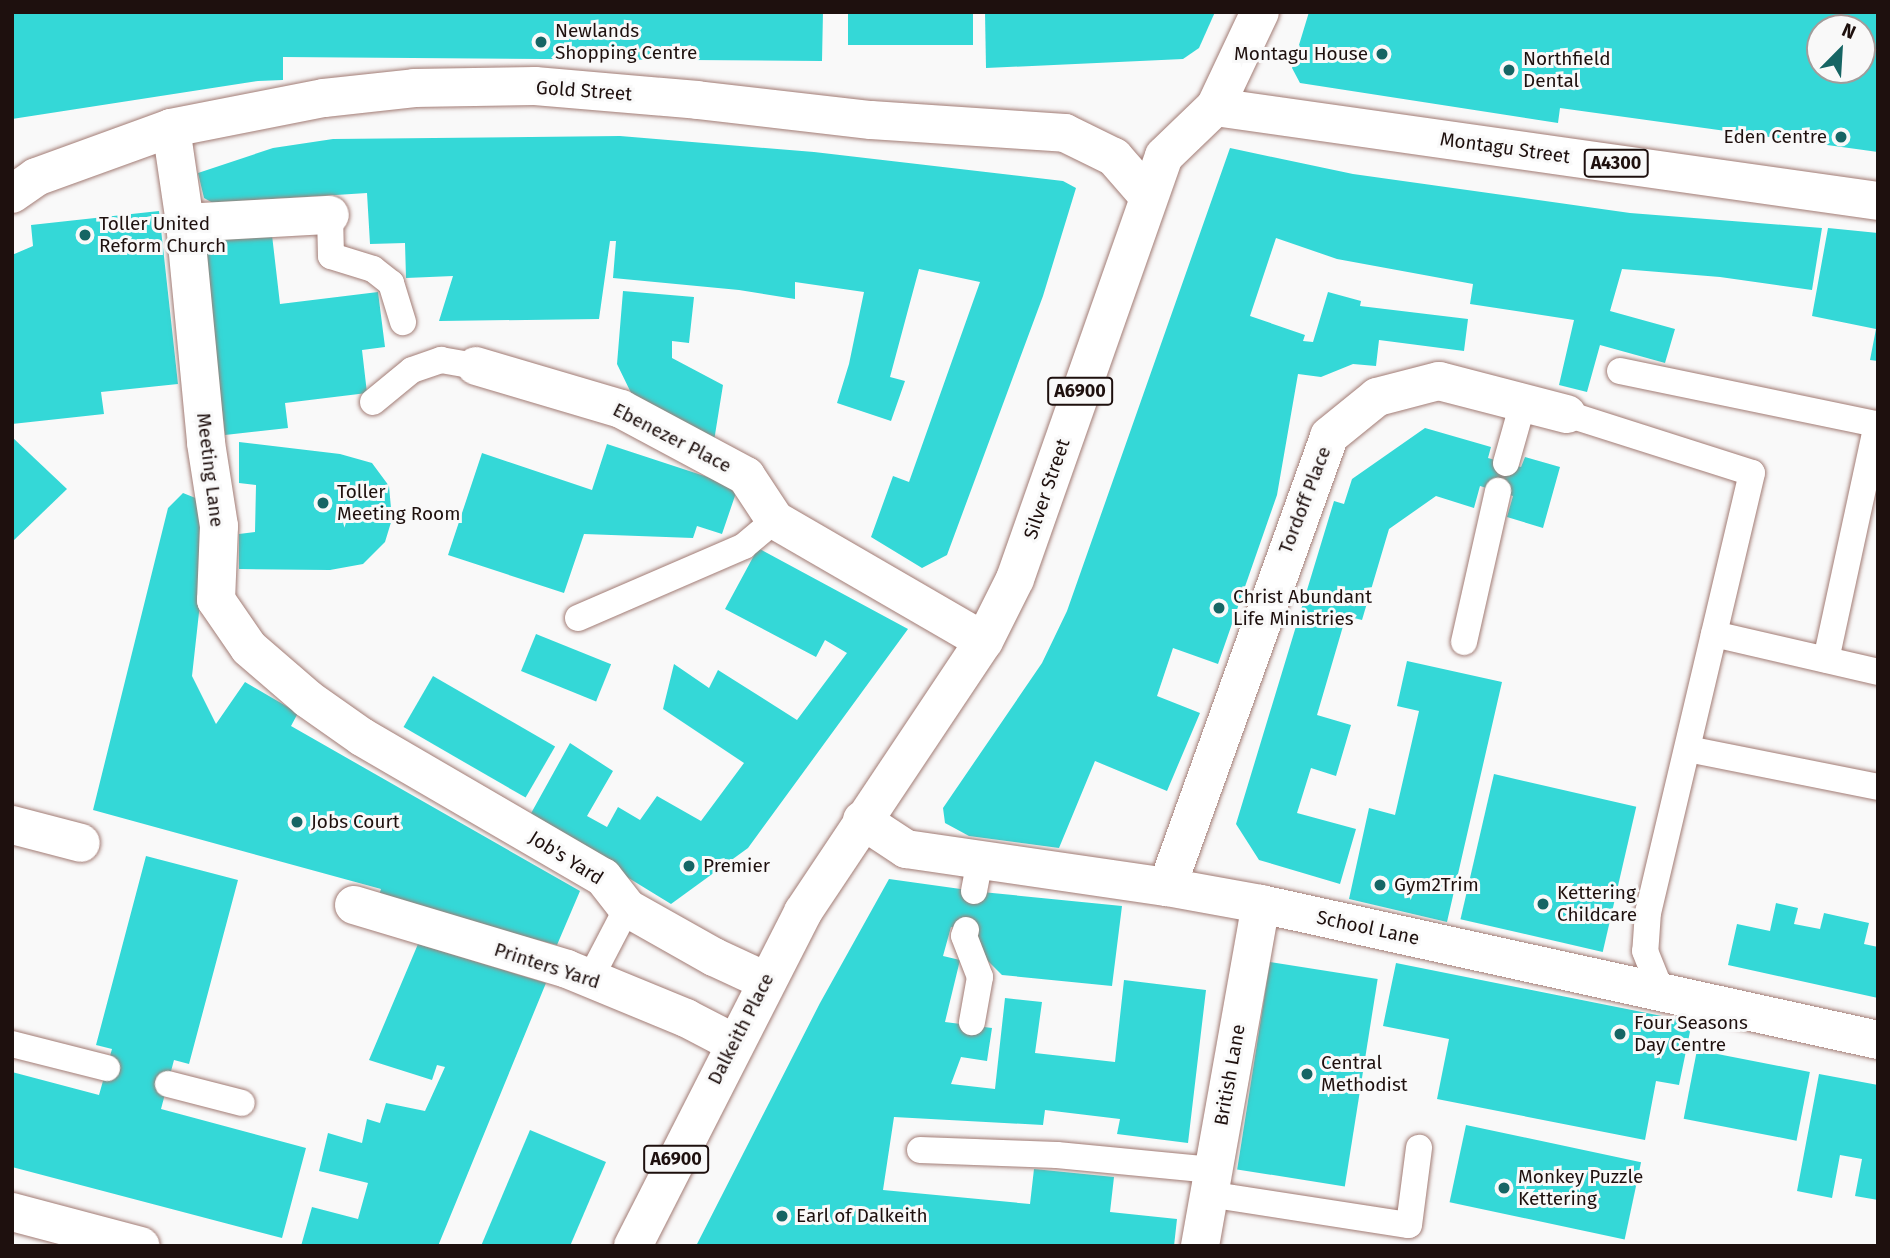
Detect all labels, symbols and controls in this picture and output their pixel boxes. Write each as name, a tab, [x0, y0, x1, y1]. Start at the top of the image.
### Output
north arrow	[1806, 14, 1876, 84]
text: N	[1838, 18, 1859, 44]
place label: Newlands Shopping Centre	[555, 20, 697, 64]
marker: Newlands Shopping Centre	[533, 34, 549, 50]
place label: Montagu House	[1234, 43, 1368, 65]
marker: Montagu House	[1374, 46, 1390, 62]
place label: Northfield Dental	[1523, 48, 1611, 92]
marker: Northfield Dental	[1501, 62, 1517, 78]
street label: Gold Street	[535, 76, 633, 106]
place label: Eden Centre	[1724, 126, 1827, 148]
street label: Montagu Street	[1438, 128, 1572, 168]
marker: Eden Centre	[1833, 129, 1849, 145]
road number: A4300	[1583, 148, 1649, 178]
place label: Toller United Reform Church	[99, 213, 226, 257]
marker: Toller United Reform Church	[77, 227, 93, 243]
road number: A6900	[1047, 376, 1113, 405]
street label: Ebenezer Place	[609, 398, 735, 478]
street label: Meeting Lane	[192, 412, 228, 528]
street label: Silver Street	[1019, 436, 1075, 542]
street label: Tordoff Place	[1274, 443, 1336, 557]
place label: Toller Meeting Room	[337, 481, 460, 525]
marker: Toller Meeting Room	[315, 495, 331, 511]
place label: Christ Abundant Life Ministries	[1233, 586, 1372, 630]
marker: Christ Abundant Life Ministries	[1211, 600, 1227, 616]
place label: Jobs Court	[311, 811, 400, 833]
marker: Jobs Court	[289, 814, 305, 830]
street label: Job's Yard	[525, 826, 607, 890]
place label: Premier	[703, 855, 770, 877]
marker: Premier	[681, 858, 697, 874]
place label: Gym2Trim	[1394, 874, 1479, 896]
marker: Gym2Trim	[1372, 877, 1388, 893]
place label: Kettering Childcare	[1557, 882, 1637, 926]
marker: Kettering Childcare	[1535, 896, 1551, 912]
street label: School Lane	[1315, 906, 1421, 950]
street label: Printers Yard	[491, 938, 603, 994]
street label: Dalkeith Place	[703, 970, 779, 1088]
place label: Four Seasons Day Centre	[1634, 1012, 1748, 1056]
street label: British Lane	[1210, 1022, 1250, 1128]
marker: Four Seasons Day Centre	[1612, 1026, 1628, 1042]
place label: Central Methodist	[1321, 1052, 1408, 1096]
marker: Central Methodist	[1299, 1066, 1315, 1082]
road number: A6900	[643, 1144, 709, 1174]
place label: Monkey Puzzle Kettering	[1518, 1166, 1643, 1210]
marker: Monkey Puzzle Kettering	[1496, 1180, 1512, 1196]
place label: Earl of Dalkeith	[796, 1205, 928, 1227]
marker: Earl of Dalkeith	[774, 1208, 790, 1224]

